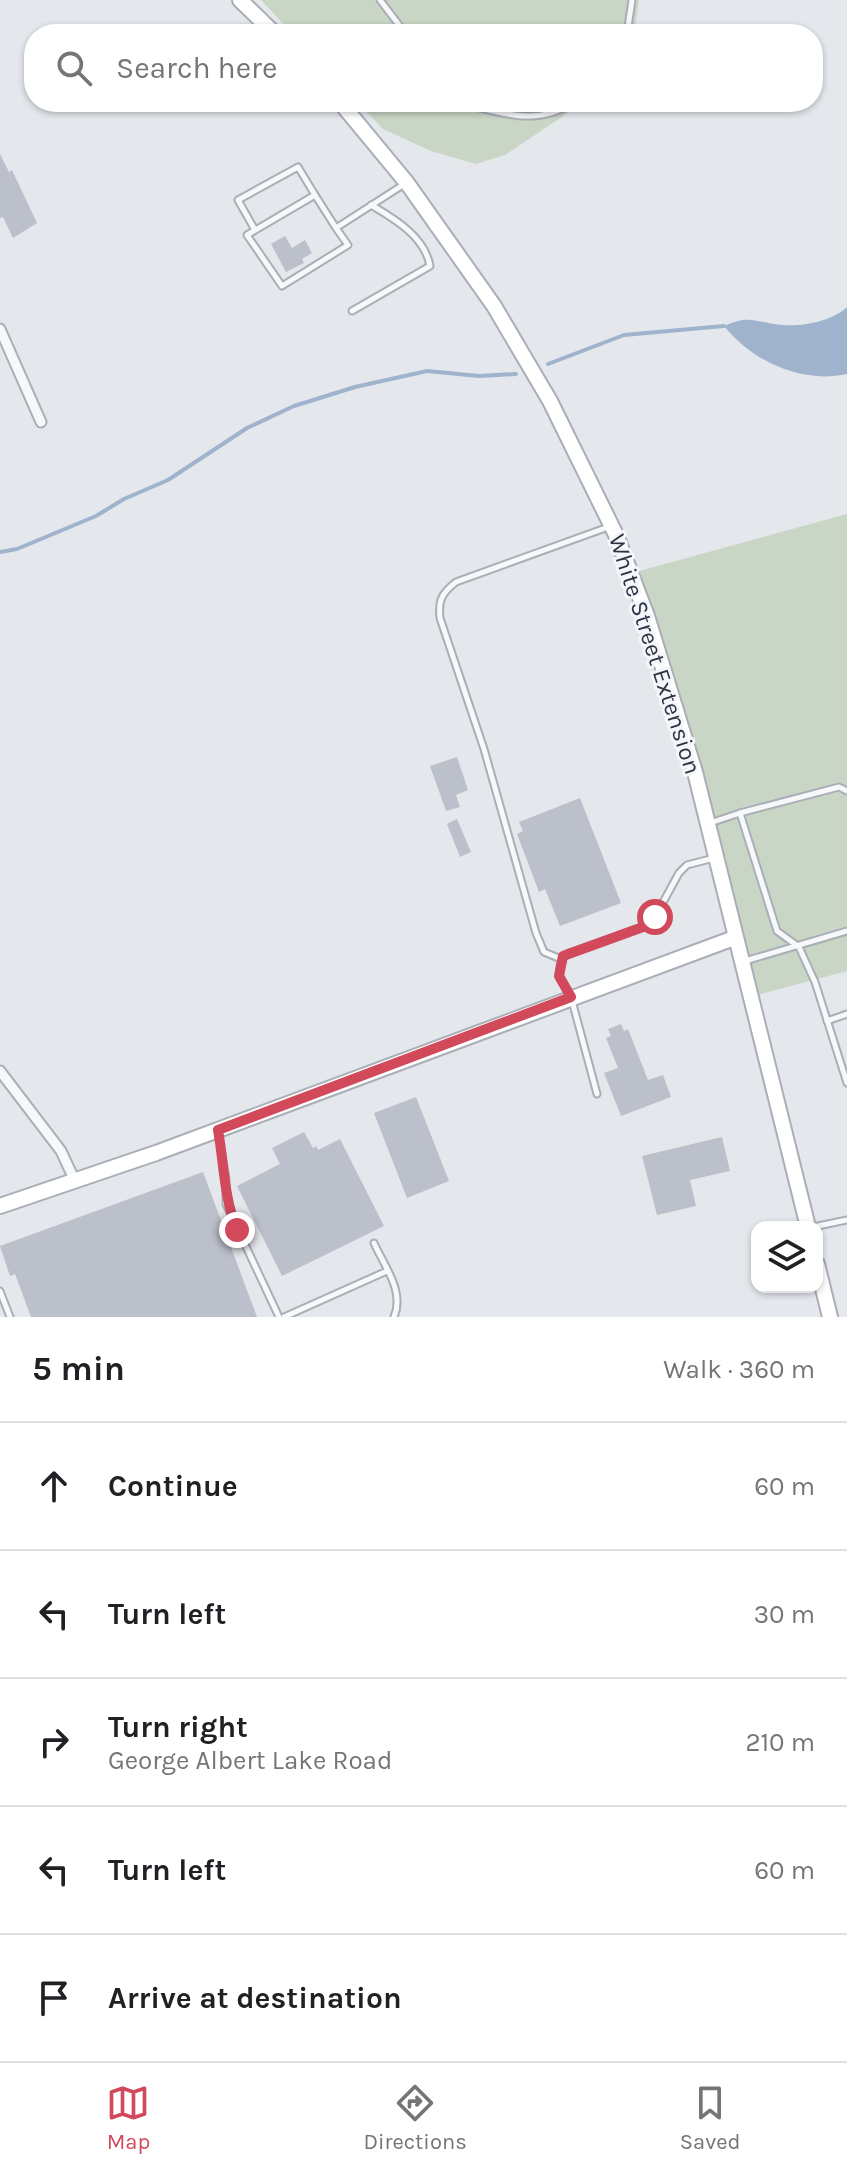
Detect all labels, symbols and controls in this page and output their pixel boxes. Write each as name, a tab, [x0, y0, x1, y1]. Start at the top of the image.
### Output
search box	[24, 24, 823, 112]
icon: search	[52, 46, 96, 90]
text: Search here	[116, 50, 277, 86]
street label: White Street Extension	[603, 530, 707, 778]
route start	[637, 899, 673, 935]
route end	[219, 1212, 255, 1248]
map controls	[751, 1221, 823, 1293]
button: layers	[751, 1221, 823, 1293]
text: 5 min	[32, 1349, 125, 1389]
text: Walk · 360 m	[663, 1354, 815, 1385]
icon: ahead	[32, 1464, 76, 1508]
text: Continue	[108, 1468, 238, 1504]
text: 60 m	[754, 1471, 815, 1502]
icon: left	[32, 1592, 76, 1636]
text: Turn left	[108, 1596, 226, 1632]
text: 30 m	[754, 1599, 815, 1630]
text: Turn right	[108, 1709, 248, 1745]
icon: right	[32, 1720, 76, 1764]
text: 210 m	[745, 1727, 815, 1758]
text: George Albert Lake Road	[108, 1745, 392, 1776]
icon: left	[32, 1848, 76, 1892]
text: Turn left	[108, 1852, 226, 1888]
text: 60 m	[754, 1855, 815, 1886]
icon: arrive	[32, 1976, 76, 2020]
text: Arrive at destination	[108, 1980, 402, 2016]
tab: Map	[106, 2081, 150, 2155]
tab: Directions	[363, 2081, 467, 2155]
tab: Saved	[680, 2081, 741, 2155]

